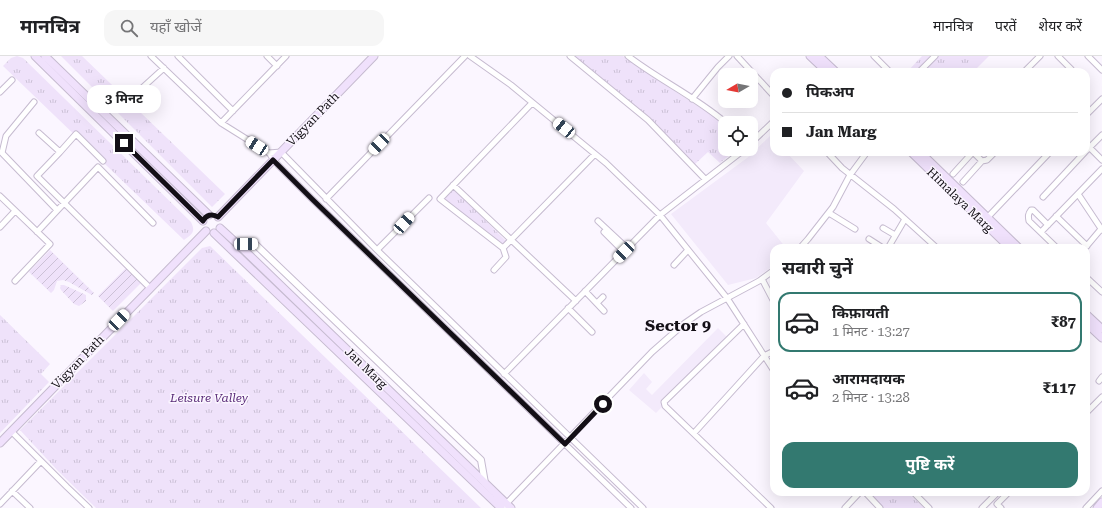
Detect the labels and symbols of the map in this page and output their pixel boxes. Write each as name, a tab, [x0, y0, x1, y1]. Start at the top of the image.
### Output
north arrow	[718, 68, 758, 108]
callout: 3 मिनट	[87, 85, 161, 113]
street label: Vigyan Path	[284, 89, 342, 149]
car	[551, 116, 577, 140]
car	[366, 131, 392, 157]
route end	[115, 134, 133, 152]
car	[244, 134, 270, 158]
street label: Himalaya Marg	[924, 165, 996, 235]
car	[392, 210, 416, 236]
car	[234, 238, 258, 250]
car	[611, 239, 637, 265]
car	[106, 307, 132, 333]
district label: Sector 9	[645, 316, 711, 335]
street label: Vigyan Path	[49, 332, 107, 392]
street label: Jan Marg	[342, 345, 390, 392]
park label: Leisure Valley	[169, 391, 249, 405]
route start	[594, 395, 612, 413]

